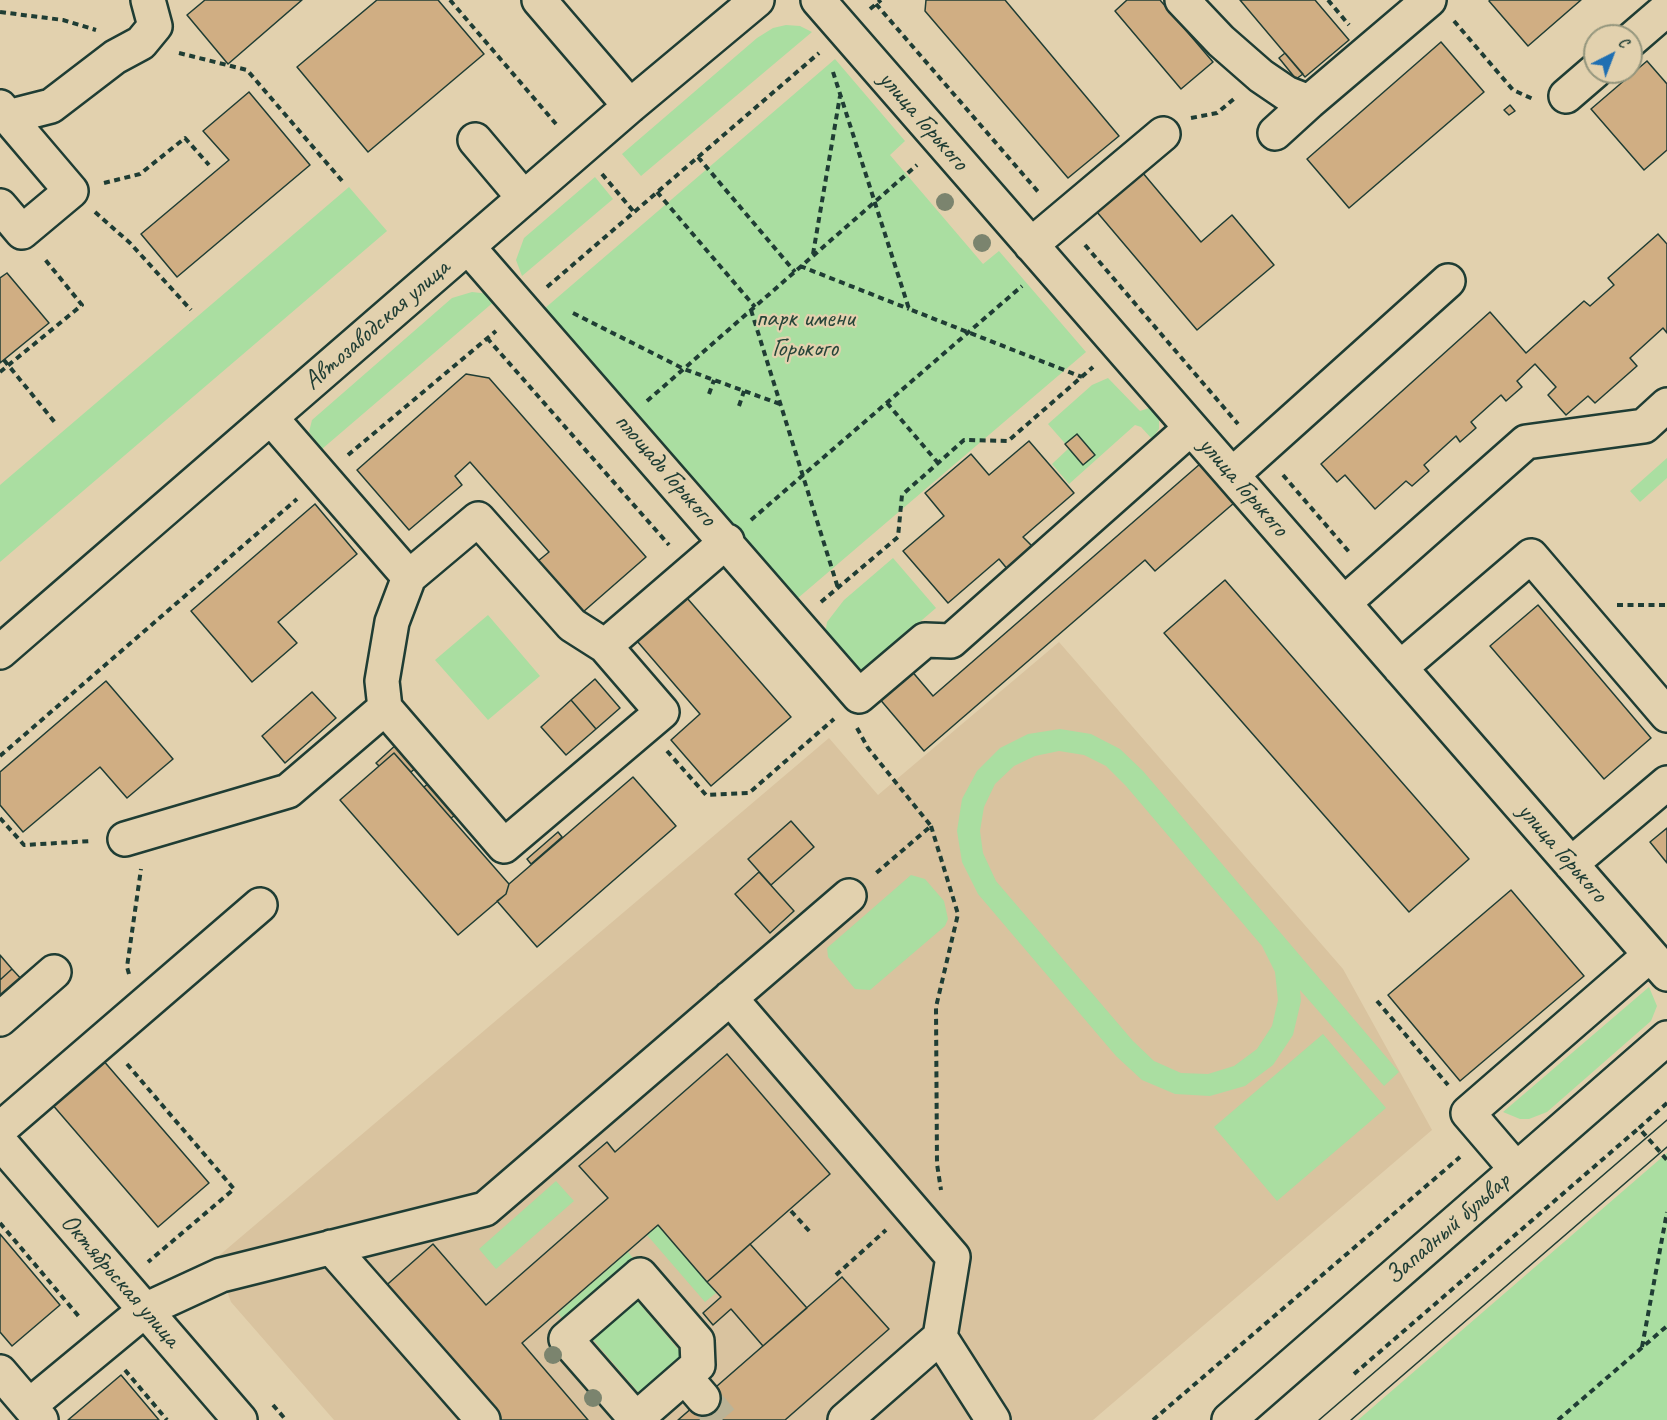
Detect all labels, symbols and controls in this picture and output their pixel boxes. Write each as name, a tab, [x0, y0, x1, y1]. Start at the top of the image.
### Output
north arrow	[1583, 24, 1643, 84]
text: С	[1614, 32, 1633, 52]
street label: улица Горького	[871, 65, 975, 177]
street label: Автозаводская улица	[297, 253, 457, 397]
park label: парк имени Горького	[756, 303, 854, 364]
street label: площадь Горького	[607, 407, 723, 533]
street label: улица Горького	[1191, 431, 1295, 543]
street label: улица Горького	[1510, 797, 1614, 909]
street label: Западный бульвар	[1379, 1166, 1517, 1292]
street label: Октябрьская улица	[53, 1208, 187, 1354]

